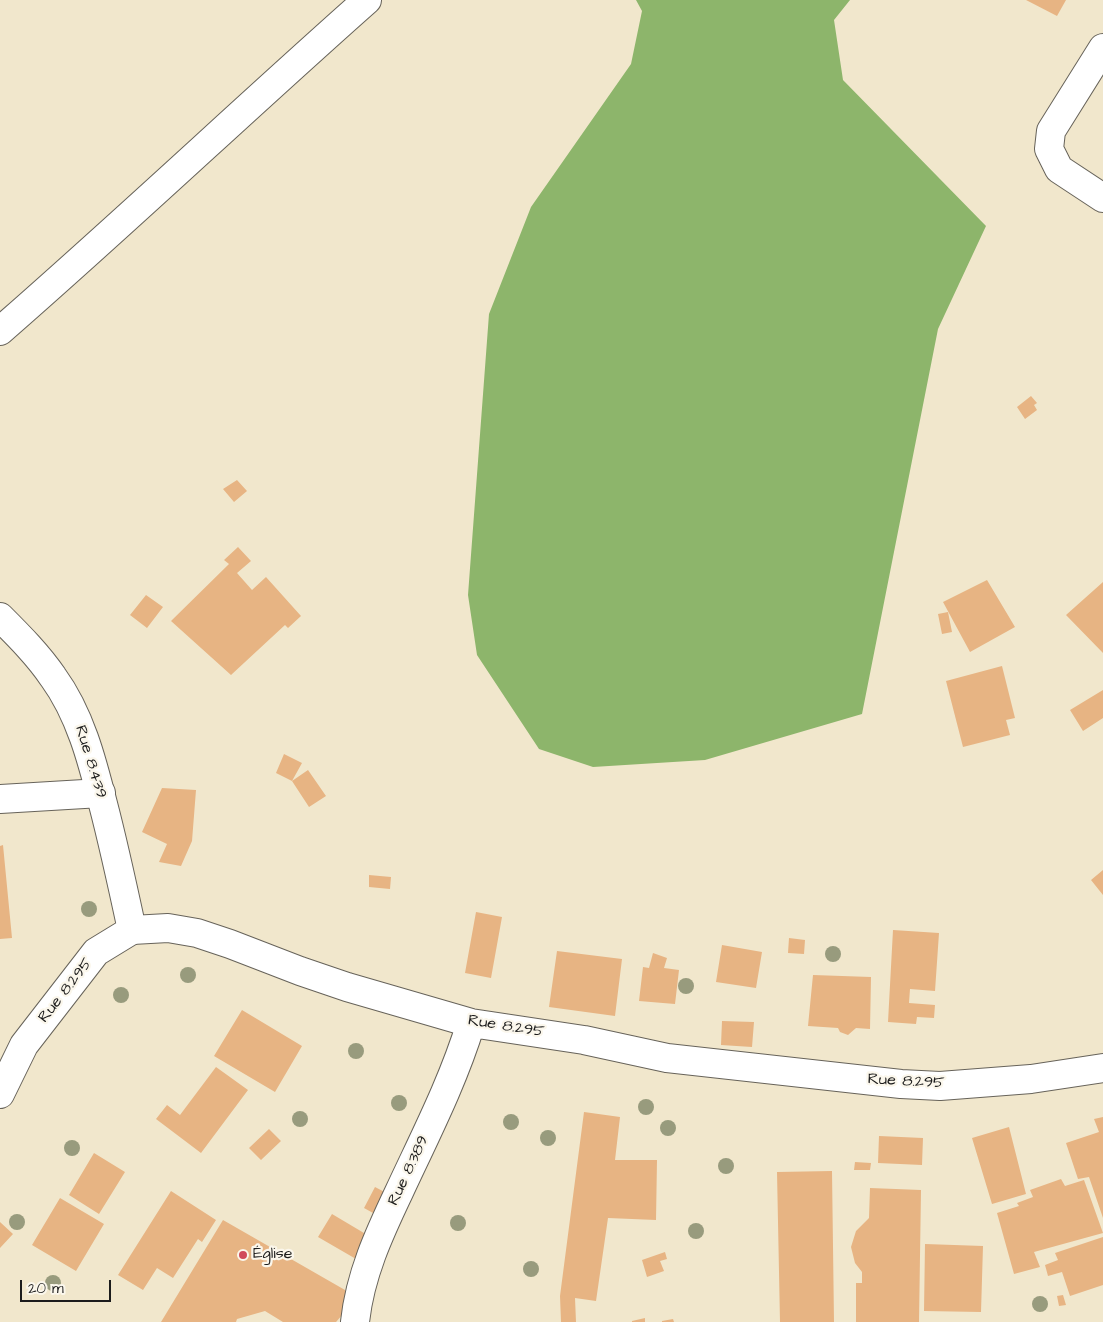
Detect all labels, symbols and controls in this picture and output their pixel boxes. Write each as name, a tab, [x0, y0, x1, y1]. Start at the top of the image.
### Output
street label: Rue 8.439	[70, 723, 110, 801]
street label: Rue 8.295	[35, 955, 97, 1027]
street label: Rue 8.295	[467, 1012, 545, 1042]
street label: Rue 8.295	[867, 1070, 945, 1094]
street label: Rue 8.389	[384, 1133, 434, 1209]
place label: Église	[253, 1245, 292, 1265]
marker: Église	[237, 1249, 249, 1261]
scale bar	[22, 1270, 114, 1302]
text: 20 m	[28, 1278, 64, 1299]

